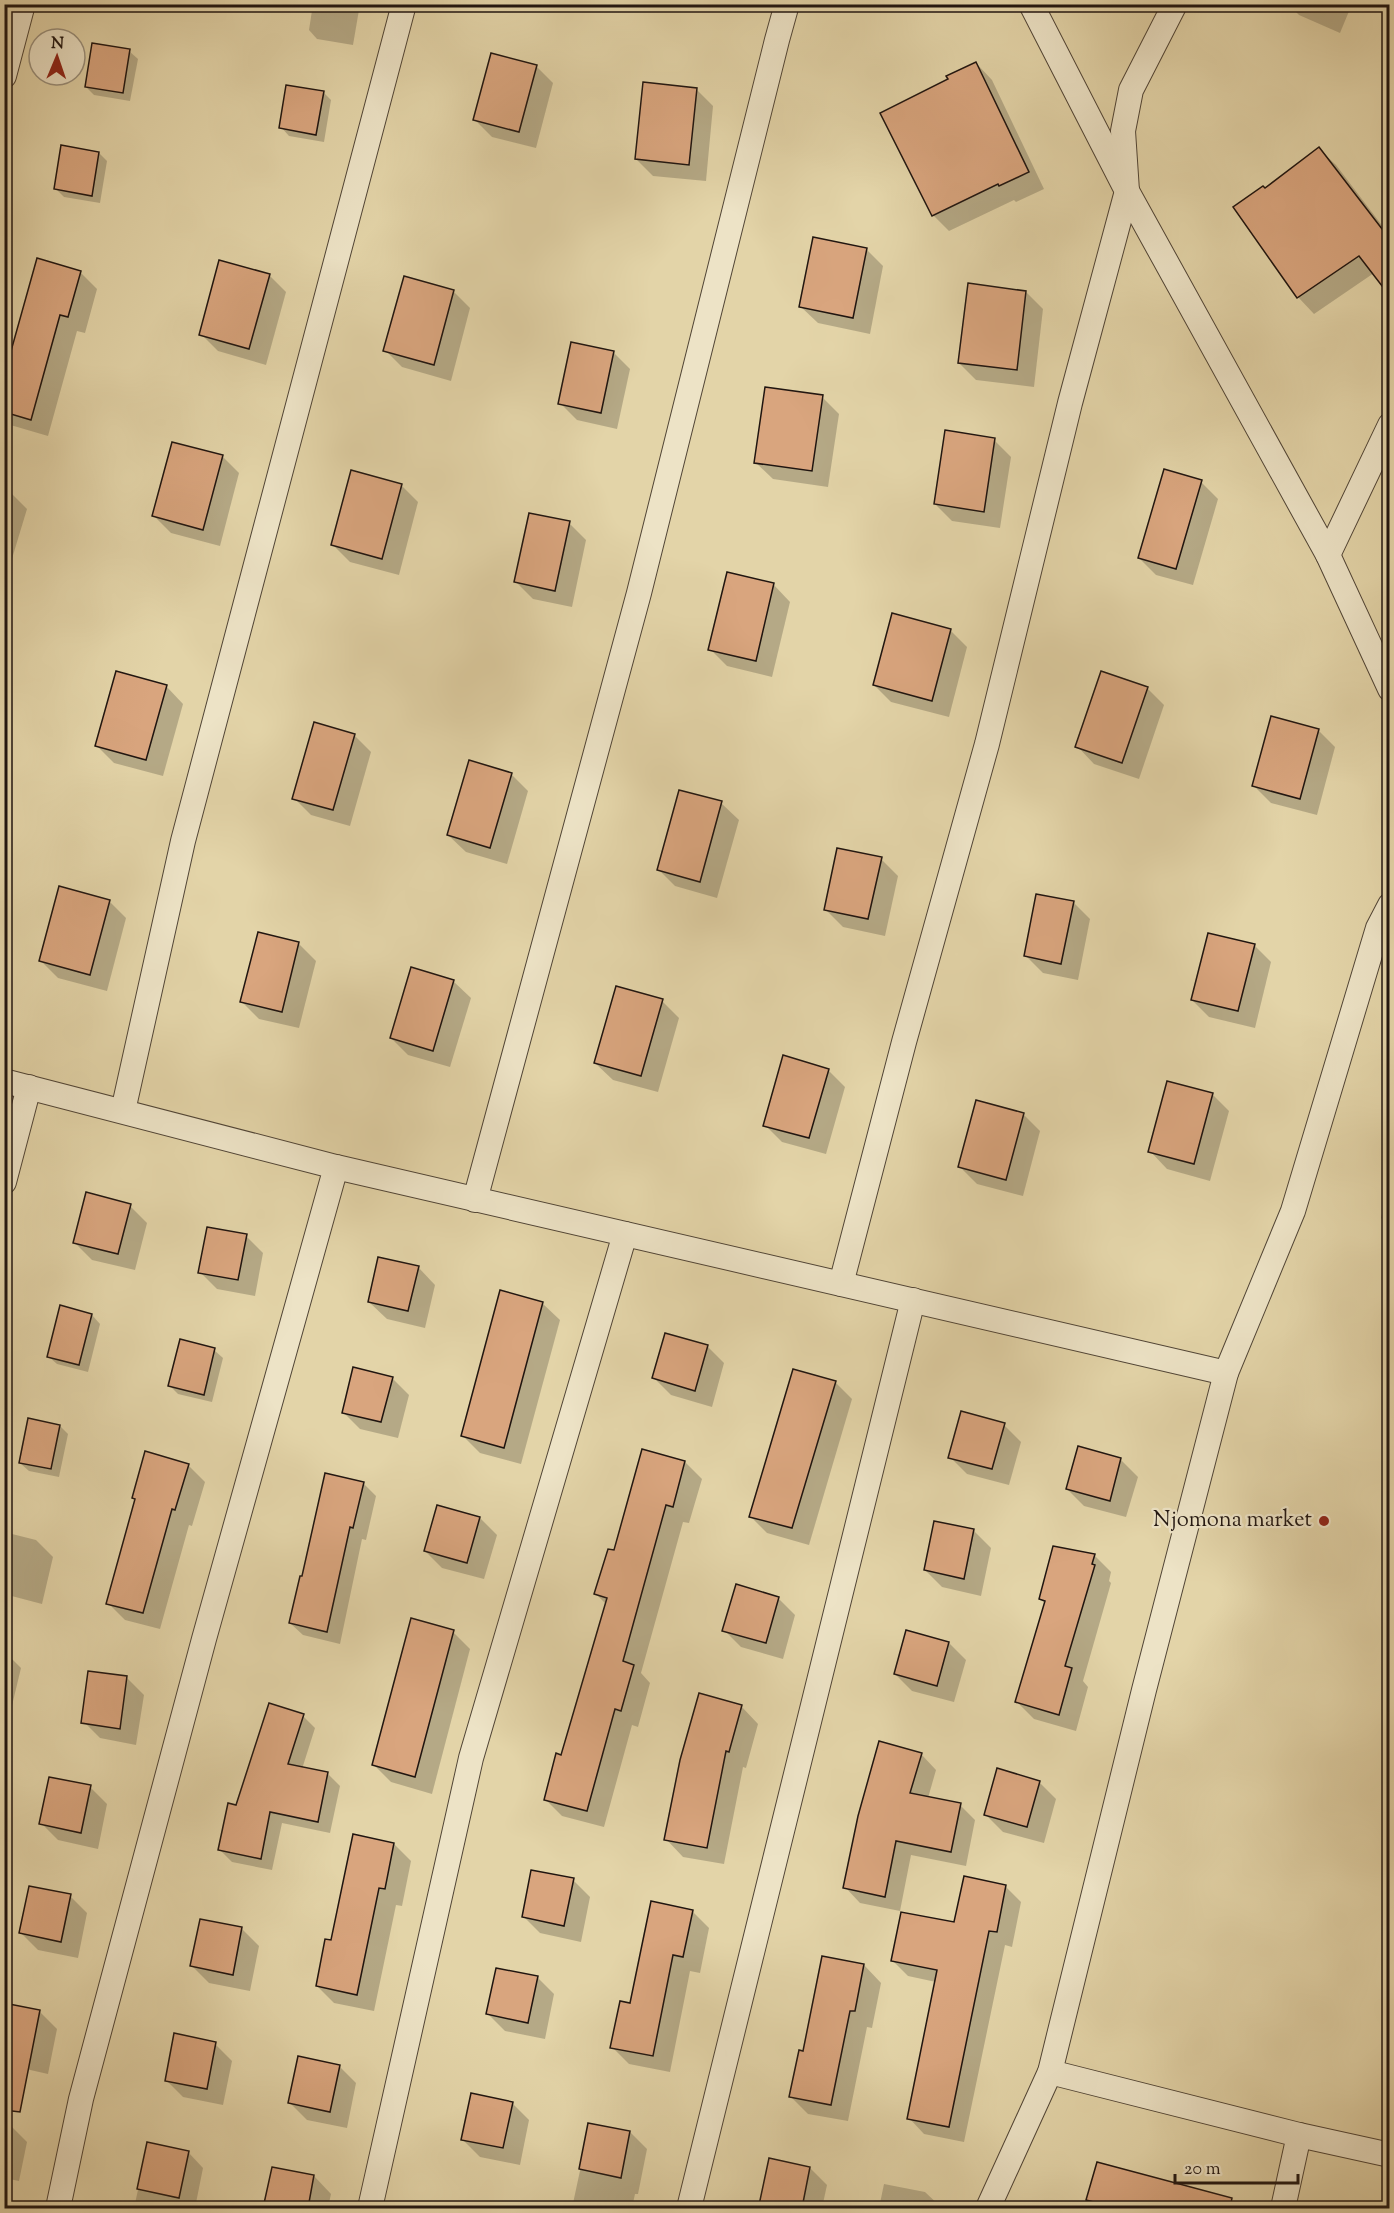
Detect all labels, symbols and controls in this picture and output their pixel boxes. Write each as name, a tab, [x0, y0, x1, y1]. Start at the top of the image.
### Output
north arrow	[27, 27, 87, 87]
text: N	[51, 33, 64, 56]
place label: Njomona market	[1153, 1505, 1312, 1537]
marker: Njomona market	[1317, 1514, 1331, 1528]
scale bar	[1175, 2147, 1298, 2185]
text: 20 m	[1184, 2157, 1221, 2183]

